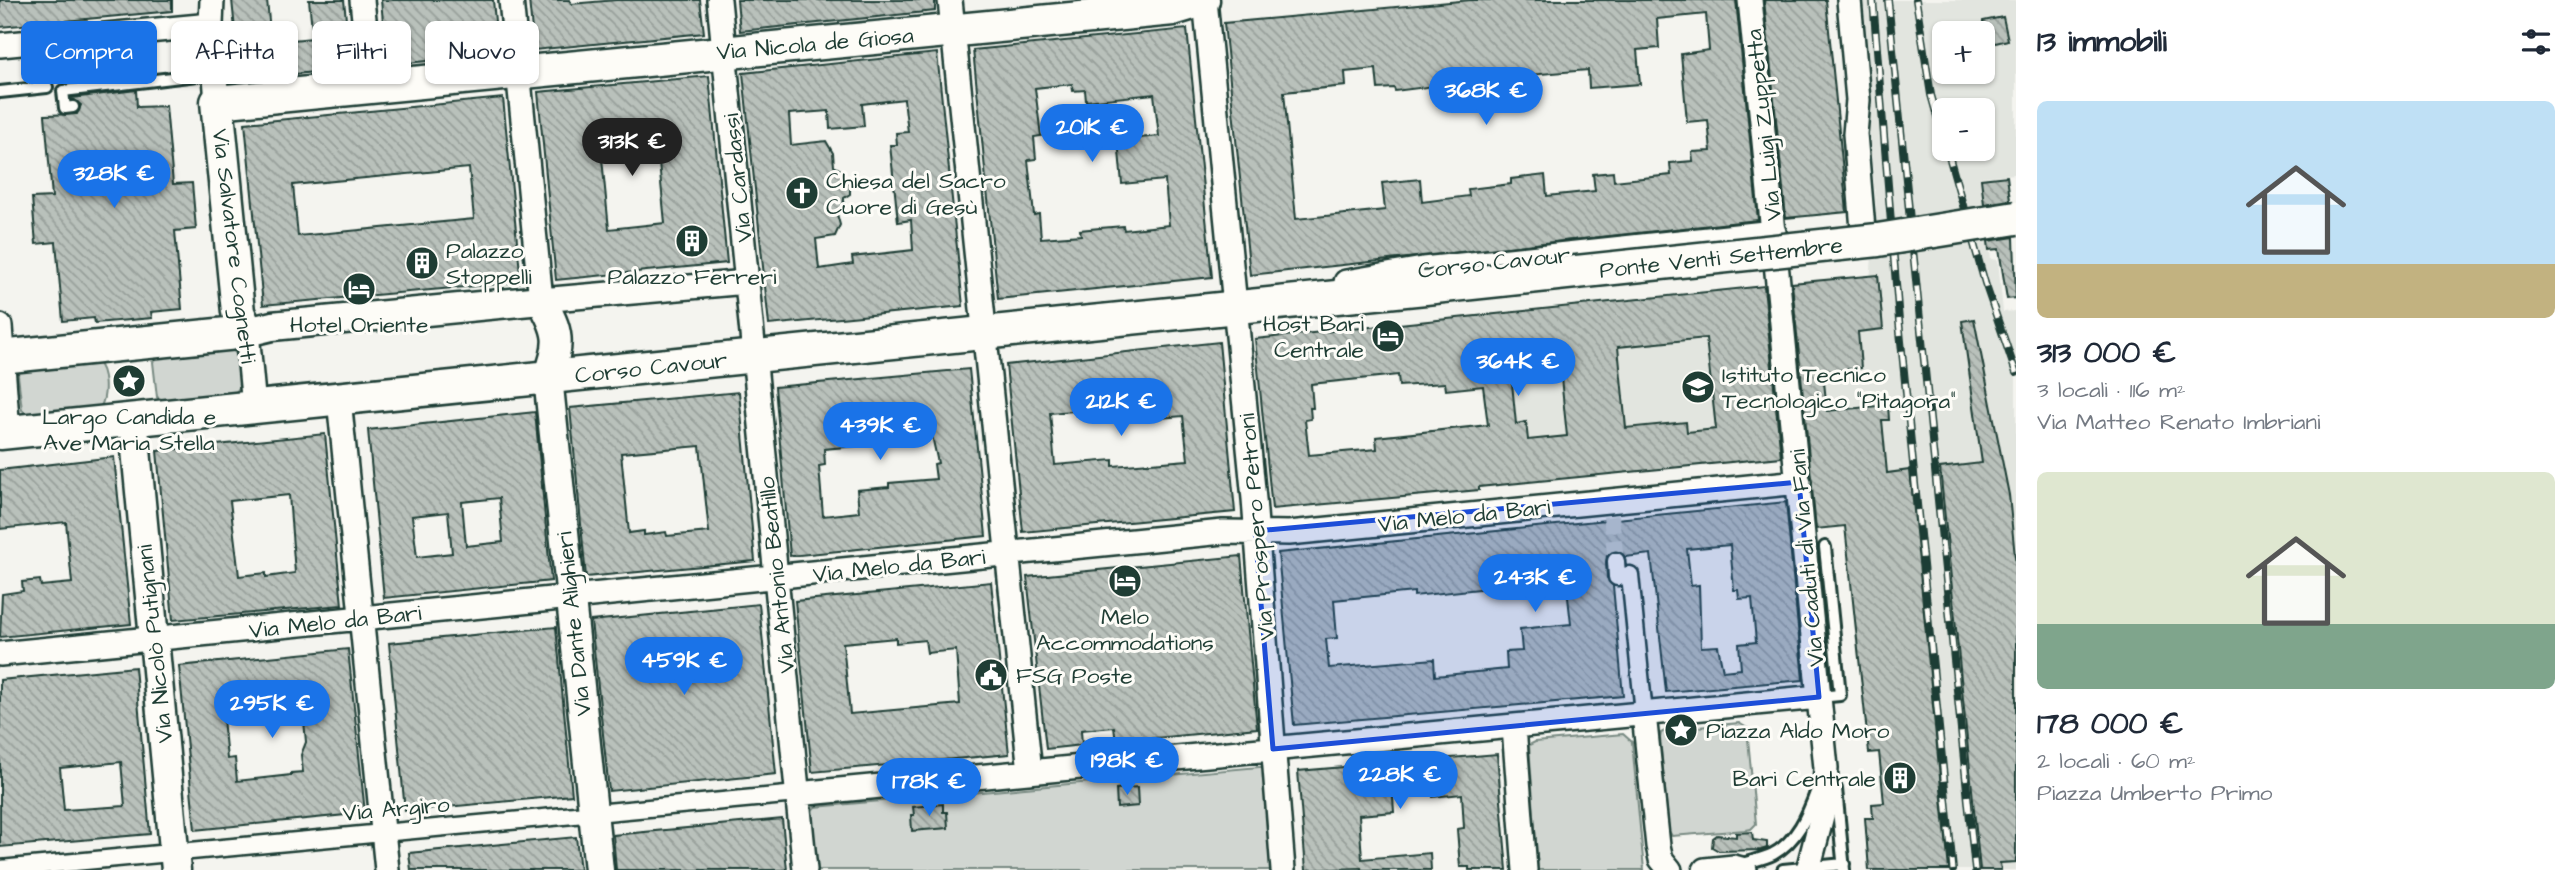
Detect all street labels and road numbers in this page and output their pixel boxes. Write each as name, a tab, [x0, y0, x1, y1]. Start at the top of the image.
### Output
street label: Via Nicola de Giosa	[715, 19, 915, 69]
street label: Via Luigi Zuppetta	[1738, 27, 1791, 222]
street label: Via Cardassi	[715, 111, 761, 244]
street label: Via Salvatore Cognetti	[203, 127, 264, 366]
street label: Ponte Venti Settembre	[1598, 229, 1844, 287]
street label: Corso Cavour	[1416, 239, 1572, 287]
street label: Corso Cavour	[573, 344, 729, 392]
street label: Via Prospero Petroni	[1231, 412, 1283, 642]
street label: Via Caduti di Via Fani	[1782, 447, 1832, 668]
street label: Via Antonio Beatillo	[751, 475, 803, 675]
street label: Via Melo da Bari	[1376, 491, 1552, 541]
street label: Via Dante Alighieri	[548, 530, 601, 718]
street label: Via Melo da Bari	[811, 541, 987, 591]
street label: Via Nicolò Putignani	[129, 543, 182, 745]
street label: Via Melo da Bari	[247, 597, 423, 647]
street label: Via Argiro	[341, 788, 451, 831]

